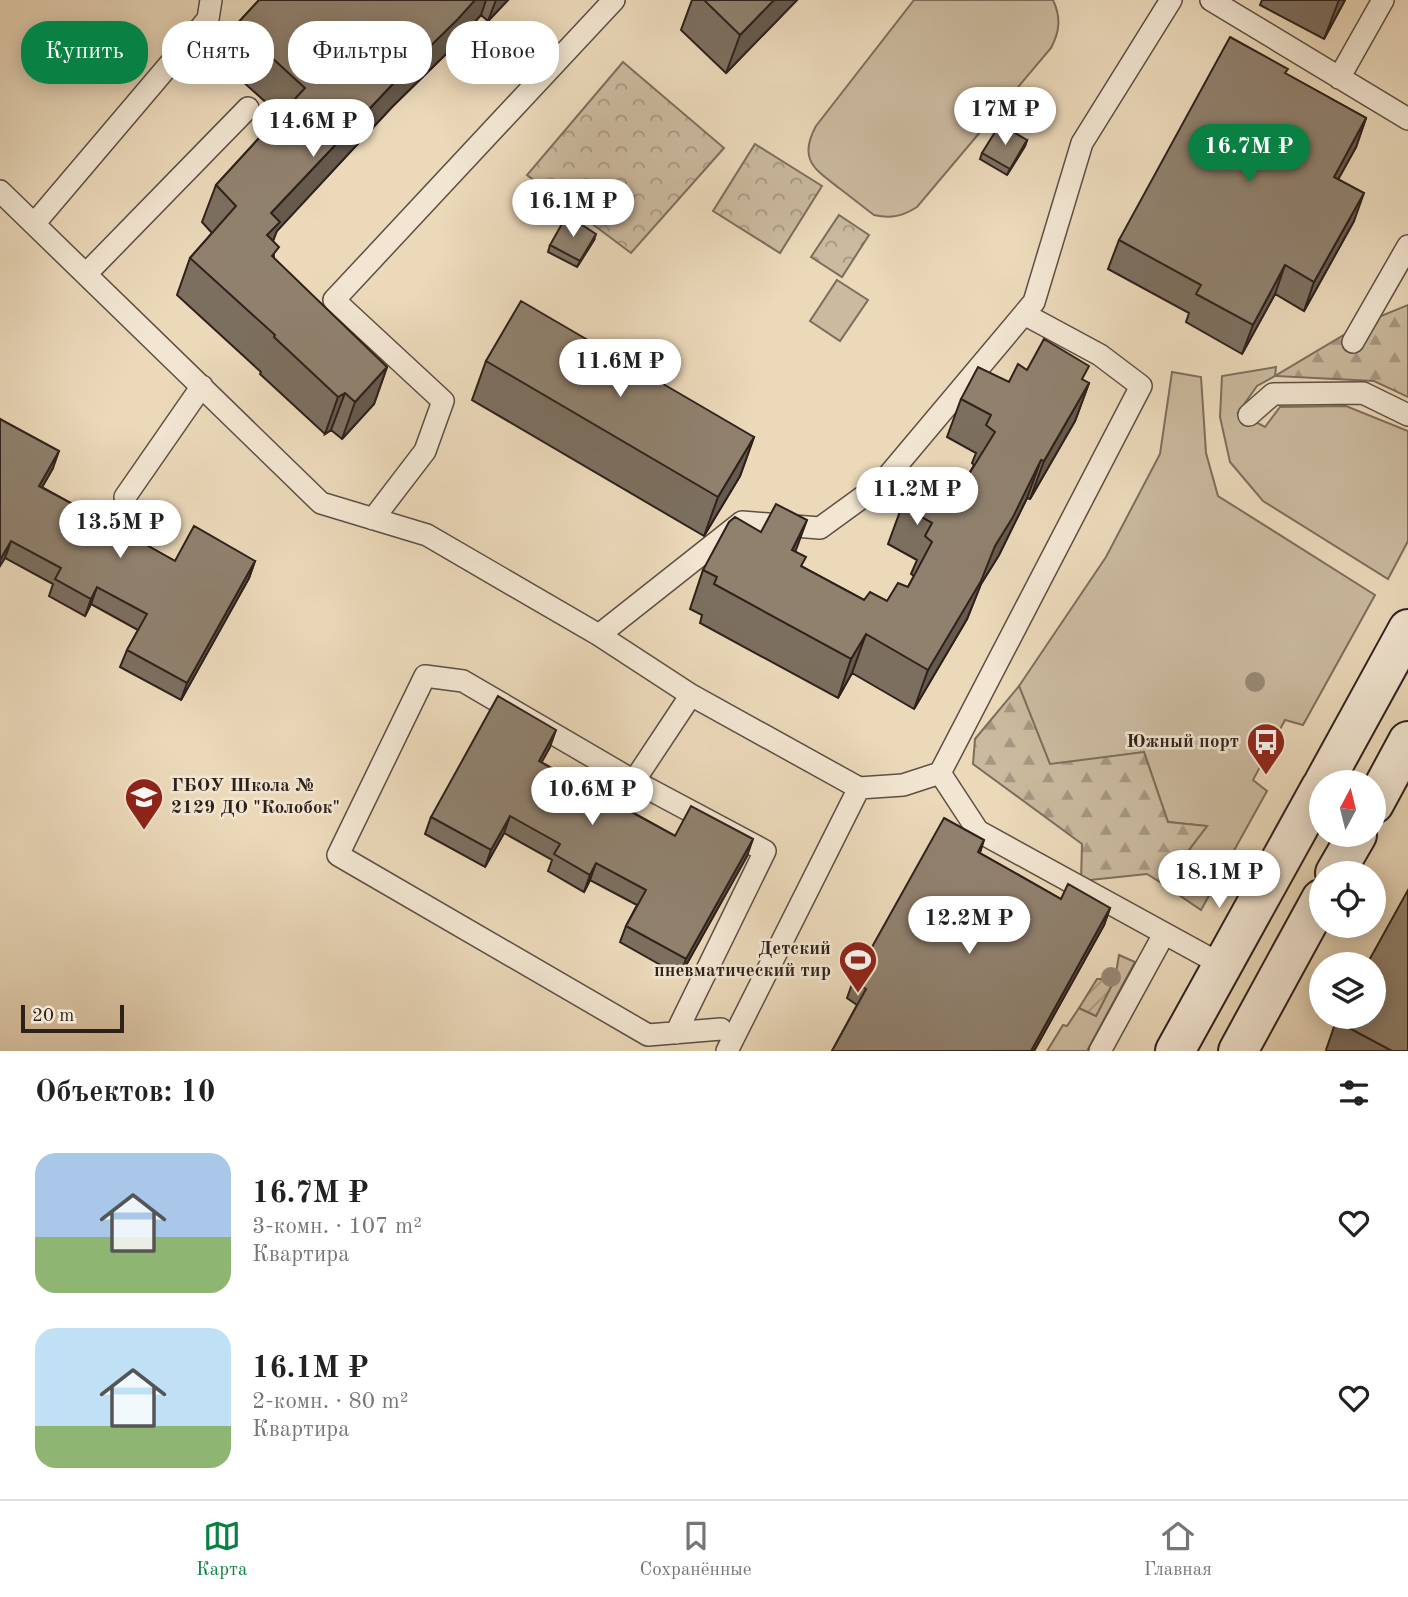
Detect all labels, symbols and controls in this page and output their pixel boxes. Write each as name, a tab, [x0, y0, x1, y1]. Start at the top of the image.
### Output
chip: Купить	[21, 21, 148, 84]
chip: Снять	[162, 21, 274, 84]
chip: Фильтры	[288, 21, 432, 84]
chip: Новое	[446, 21, 559, 84]
pin: 17M ₽	[956, 88, 1054, 147]
text: 17M ₽	[970, 98, 1040, 121]
pin: 14.6M ₽	[248, 100, 378, 159]
text: 14.6M ₽	[268, 110, 358, 133]
pin: 16.7M ₽	[1184, 124, 1314, 184]
text: 16.7M ₽	[1204, 135, 1294, 158]
pin: 16.1M ₽	[508, 180, 638, 239]
text: 16.1M ₽	[528, 190, 618, 213]
pin: 11.6M ₽	[555, 340, 685, 399]
text: 11.6M ₽	[575, 350, 665, 373]
pin: 11.2M ₽	[852, 468, 982, 527]
text: 11.2M ₽	[872, 478, 962, 501]
pin: 13.5M ₽	[55, 500, 185, 560]
text: 13.5M ₽	[75, 511, 165, 534]
bus stop icon: Южный порт	[1245, 721, 1287, 776]
place label: Южный порт	[1126, 733, 1239, 752]
pin: 10.6M ₽	[527, 768, 657, 827]
north arrow	[1309, 770, 1386, 847]
map controls	[1309, 770, 1386, 1029]
school or university icon: ГБОУ Школа № 2129 ДО "Колобок"	[123, 776, 165, 831]
place label: ГБОУ Школа № 2129 ДО "Колобок"	[171, 777, 340, 818]
text: 10.6M ₽	[547, 778, 637, 801]
pin: 18.1M ₽	[1154, 850, 1284, 910]
text: 18.1M ₽	[1174, 861, 1264, 884]
button: locate	[1309, 861, 1386, 938]
pin: 12.2M ₽	[904, 897, 1034, 956]
text: 12.2M ₽	[924, 907, 1014, 930]
sports icon: Детский пневматический тир	[837, 939, 879, 994]
place label: Детский пневматический тир	[654, 940, 831, 981]
button: layers	[1309, 952, 1386, 1029]
scale bar	[21, 1002, 124, 1034]
text: 20 m	[32, 1007, 74, 1026]
icon: filters	[1335, 1074, 1373, 1112]
text: Объектов: 10	[35, 1078, 215, 1108]
text: 16.7M ₽	[252, 1179, 369, 1209]
icon: home	[91, 1181, 175, 1265]
icon: heart	[1335, 1204, 1373, 1242]
text: 3-комн. · 107 m²	[252, 1215, 422, 1238]
text: Квартира	[252, 1243, 350, 1266]
text: 16.1M ₽	[252, 1354, 369, 1384]
icon: home	[91, 1356, 175, 1440]
icon: heart	[1335, 1379, 1373, 1417]
text: 2-комн. · 80 m²	[252, 1390, 409, 1413]
text: Квартира	[252, 1418, 350, 1441]
tab: Карта	[196, 1517, 247, 1582]
tab: Сохранённые	[640, 1517, 752, 1582]
tab: Главная	[1144, 1517, 1212, 1582]

